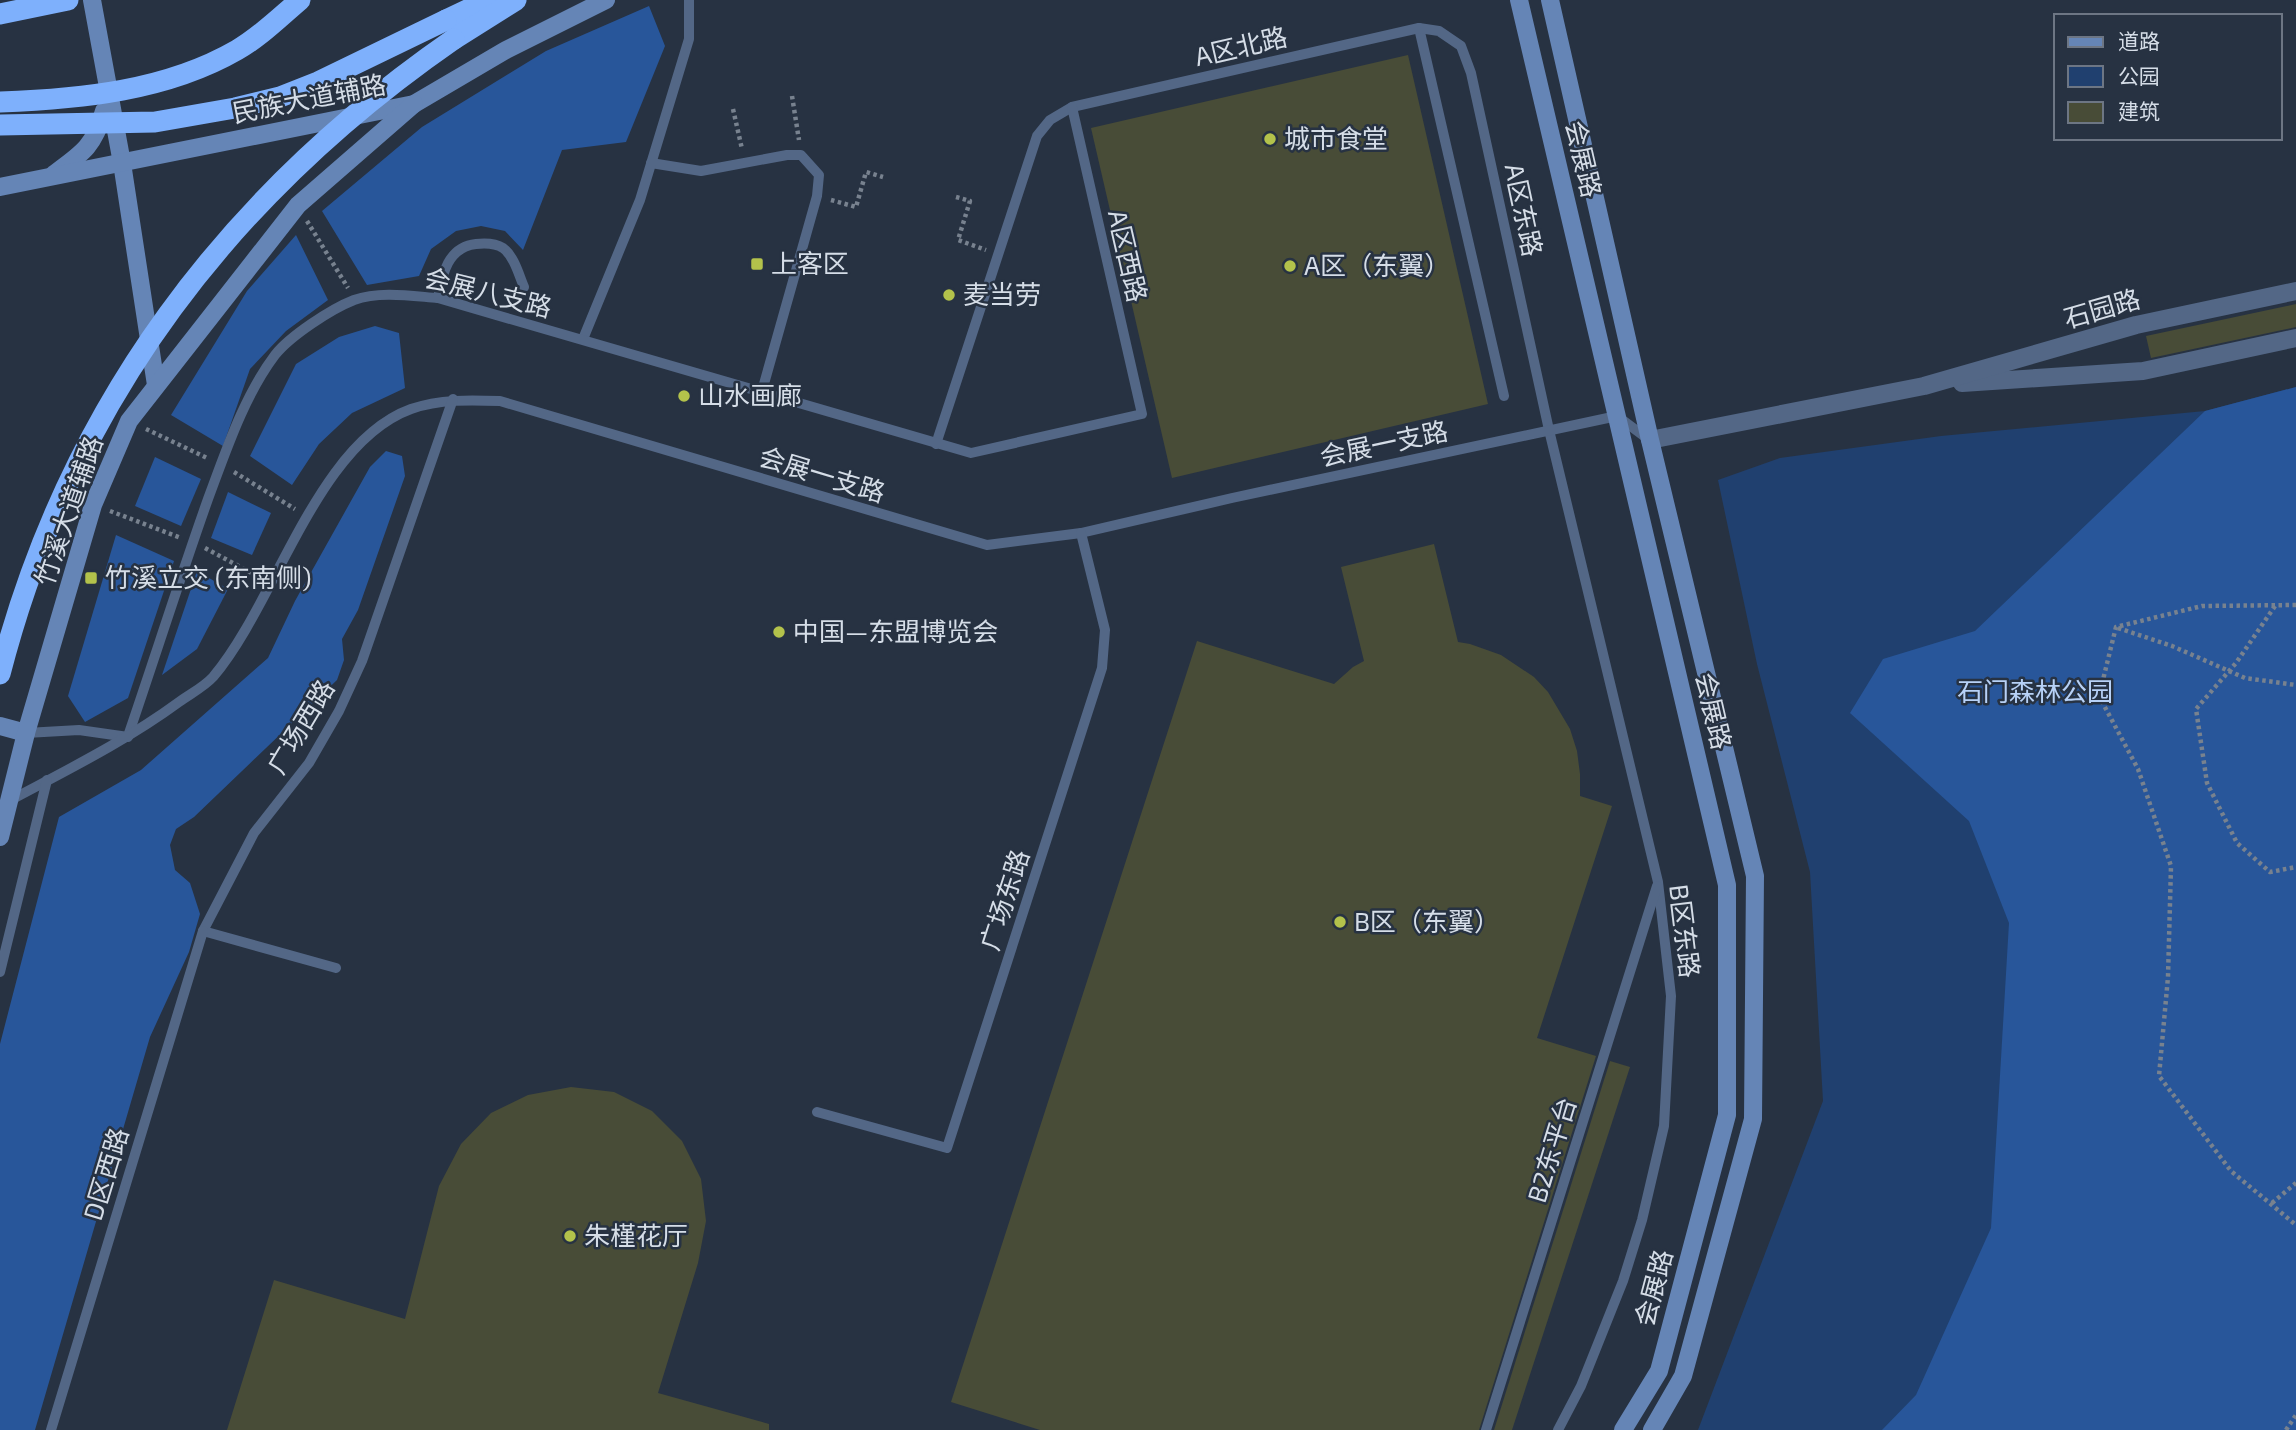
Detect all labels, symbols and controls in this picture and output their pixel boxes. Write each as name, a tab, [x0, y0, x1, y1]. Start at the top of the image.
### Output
legend	[2054, 14, 2282, 140]
street label: A区北路	[1191, 20, 1290, 71]
text: 道路	[2118, 28, 2160, 53]
text: 公园	[2118, 63, 2160, 88]
street label: 民族大道辅路	[229, 67, 388, 128]
text: 建筑	[2118, 98, 2160, 123]
street label: 会展路	[1561, 117, 1608, 200]
place label: 城市食堂	[1284, 122, 1388, 153]
marker: 城市食堂	[1262, 131, 1278, 147]
street label: A区东路	[1500, 160, 1549, 259]
street label: A区西路	[1103, 206, 1154, 305]
place label: 上客区	[771, 247, 849, 278]
place label: A区（东翼）	[1304, 249, 1450, 280]
marker: 上客区	[749, 256, 765, 272]
marker: A区（东翼）	[1282, 258, 1298, 274]
street label: 会展八支路	[422, 261, 555, 322]
place label: 麦当劳	[963, 278, 1041, 309]
street label: 石园路	[2060, 282, 2143, 333]
marker: 麦当劳	[941, 287, 957, 303]
place label: 山水画廊	[698, 379, 802, 410]
marker: 山水画廊	[676, 388, 692, 404]
street label: 会展一支路	[1317, 414, 1450, 471]
street label: 竹溪大道辅路	[28, 432, 108, 589]
street label: 会展一支路	[756, 440, 889, 507]
place label: 竹溪立交 (东南侧)	[105, 561, 311, 592]
marker: 竹溪立交 (东南侧)	[83, 570, 99, 586]
place label: 中国—东盟博览会	[793, 615, 998, 646]
marker: 中国—东盟博览会	[771, 624, 787, 640]
street label: 会展路	[1691, 669, 1738, 752]
street label: 广场西路	[260, 674, 340, 779]
park label: 石门森林公园	[1957, 675, 2113, 706]
street label: 广场东路	[973, 845, 1034, 954]
street label: B区东路	[1664, 882, 1707, 979]
place label: B区（东翼）	[1354, 905, 1500, 936]
marker: B区（东翼）	[1332, 914, 1348, 930]
street label: B2东平台	[1520, 1093, 1581, 1206]
street label: D区西路	[76, 1123, 133, 1224]
place label: 朱槿花厅	[584, 1219, 688, 1250]
marker: 朱槿花厅	[562, 1228, 578, 1244]
street label: 会展路	[1627, 1246, 1678, 1329]

